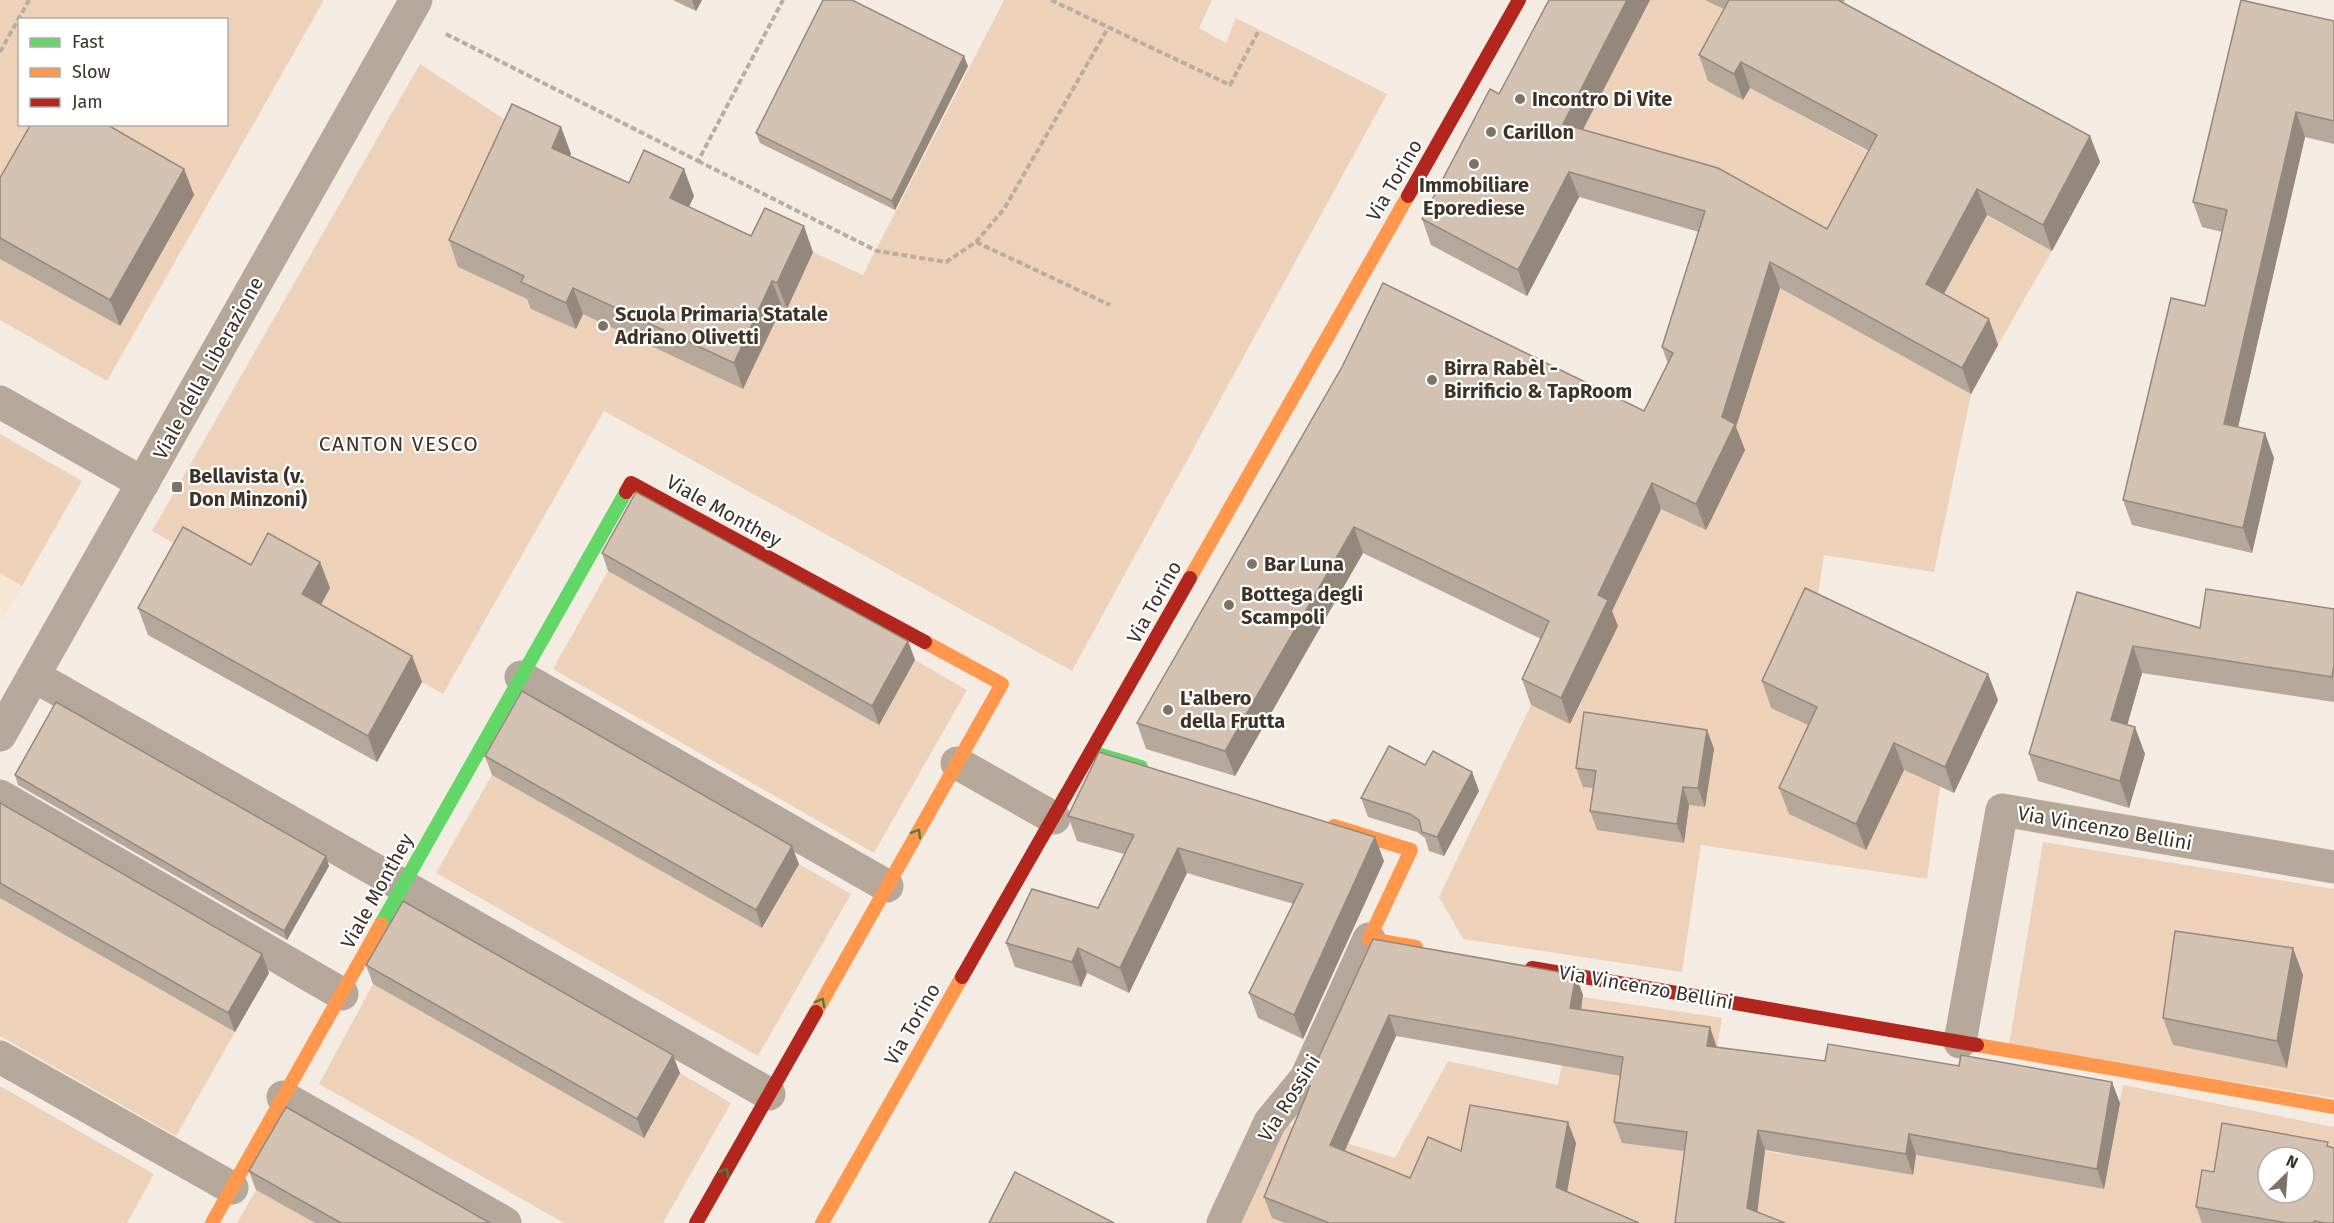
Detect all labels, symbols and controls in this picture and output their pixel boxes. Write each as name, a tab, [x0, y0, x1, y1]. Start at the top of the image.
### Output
legend	[18, 18, 228, 126]
text: Fast	[72, 31, 105, 53]
text: Slow	[72, 61, 111, 83]
place label: Incontro Di Vite	[1532, 87, 1672, 111]
text: Jam	[72, 91, 103, 113]
marker: Incontro Di Vite	[1513, 92, 1527, 106]
place label: Carillon	[1503, 120, 1574, 144]
marker: Carillon	[1484, 125, 1498, 139]
street label: Via Torino	[1361, 135, 1427, 225]
marker: Immobiliare Eporediese	[1467, 157, 1481, 171]
place label: Immobiliare Eporediese	[1419, 173, 1529, 220]
street label: Viale della Liberazione	[148, 273, 268, 463]
place label: Scuola Primaria Statale Adriano Olivetti	[614, 302, 828, 349]
marker: Scuola Primaria Statale Adriano Olivetti	[596, 319, 610, 333]
place label: Birra Rabèl - Birrificio & TapRoom	[1444, 356, 1632, 403]
marker: Birra Rabèl - Birrificio & TapRoom	[1425, 373, 1439, 387]
district label: CANTON VESCO	[319, 431, 479, 457]
place label: Bellavista (v. Don Minzoni)	[189, 464, 308, 511]
street label: Viale Monthey	[662, 469, 786, 553]
marker: Bellavista (v. Don Minzoni)	[170, 480, 184, 494]
place label: Bar Luna	[1264, 552, 1344, 576]
street label: Via Torino	[1122, 557, 1186, 647]
marker: Bar Luna	[1245, 557, 1259, 571]
place label: Bottega degli Scampoli	[1241, 582, 1363, 629]
marker: Bottega degli Scampoli	[1222, 598, 1236, 612]
place label: L'albero della Frutta	[1180, 686, 1285, 733]
marker: L'albero della Frutta	[1161, 703, 1175, 717]
street label: Via Vincenzo Bellini	[2016, 801, 2194, 855]
street label: Viale Monthey	[335, 829, 419, 953]
one-way arrow	[910, 829, 921, 839]
street label: Via Vincenzo Bellini	[1557, 960, 1735, 1014]
street label: Via Torino	[879, 979, 945, 1069]
one-way arrow	[814, 998, 825, 1009]
street label: Via Rossini	[1253, 1050, 1325, 1146]
north arrow	[2256, 1145, 2316, 1205]
text: N	[2283, 1151, 2301, 1173]
one-way arrow	[718, 1168, 729, 1178]

